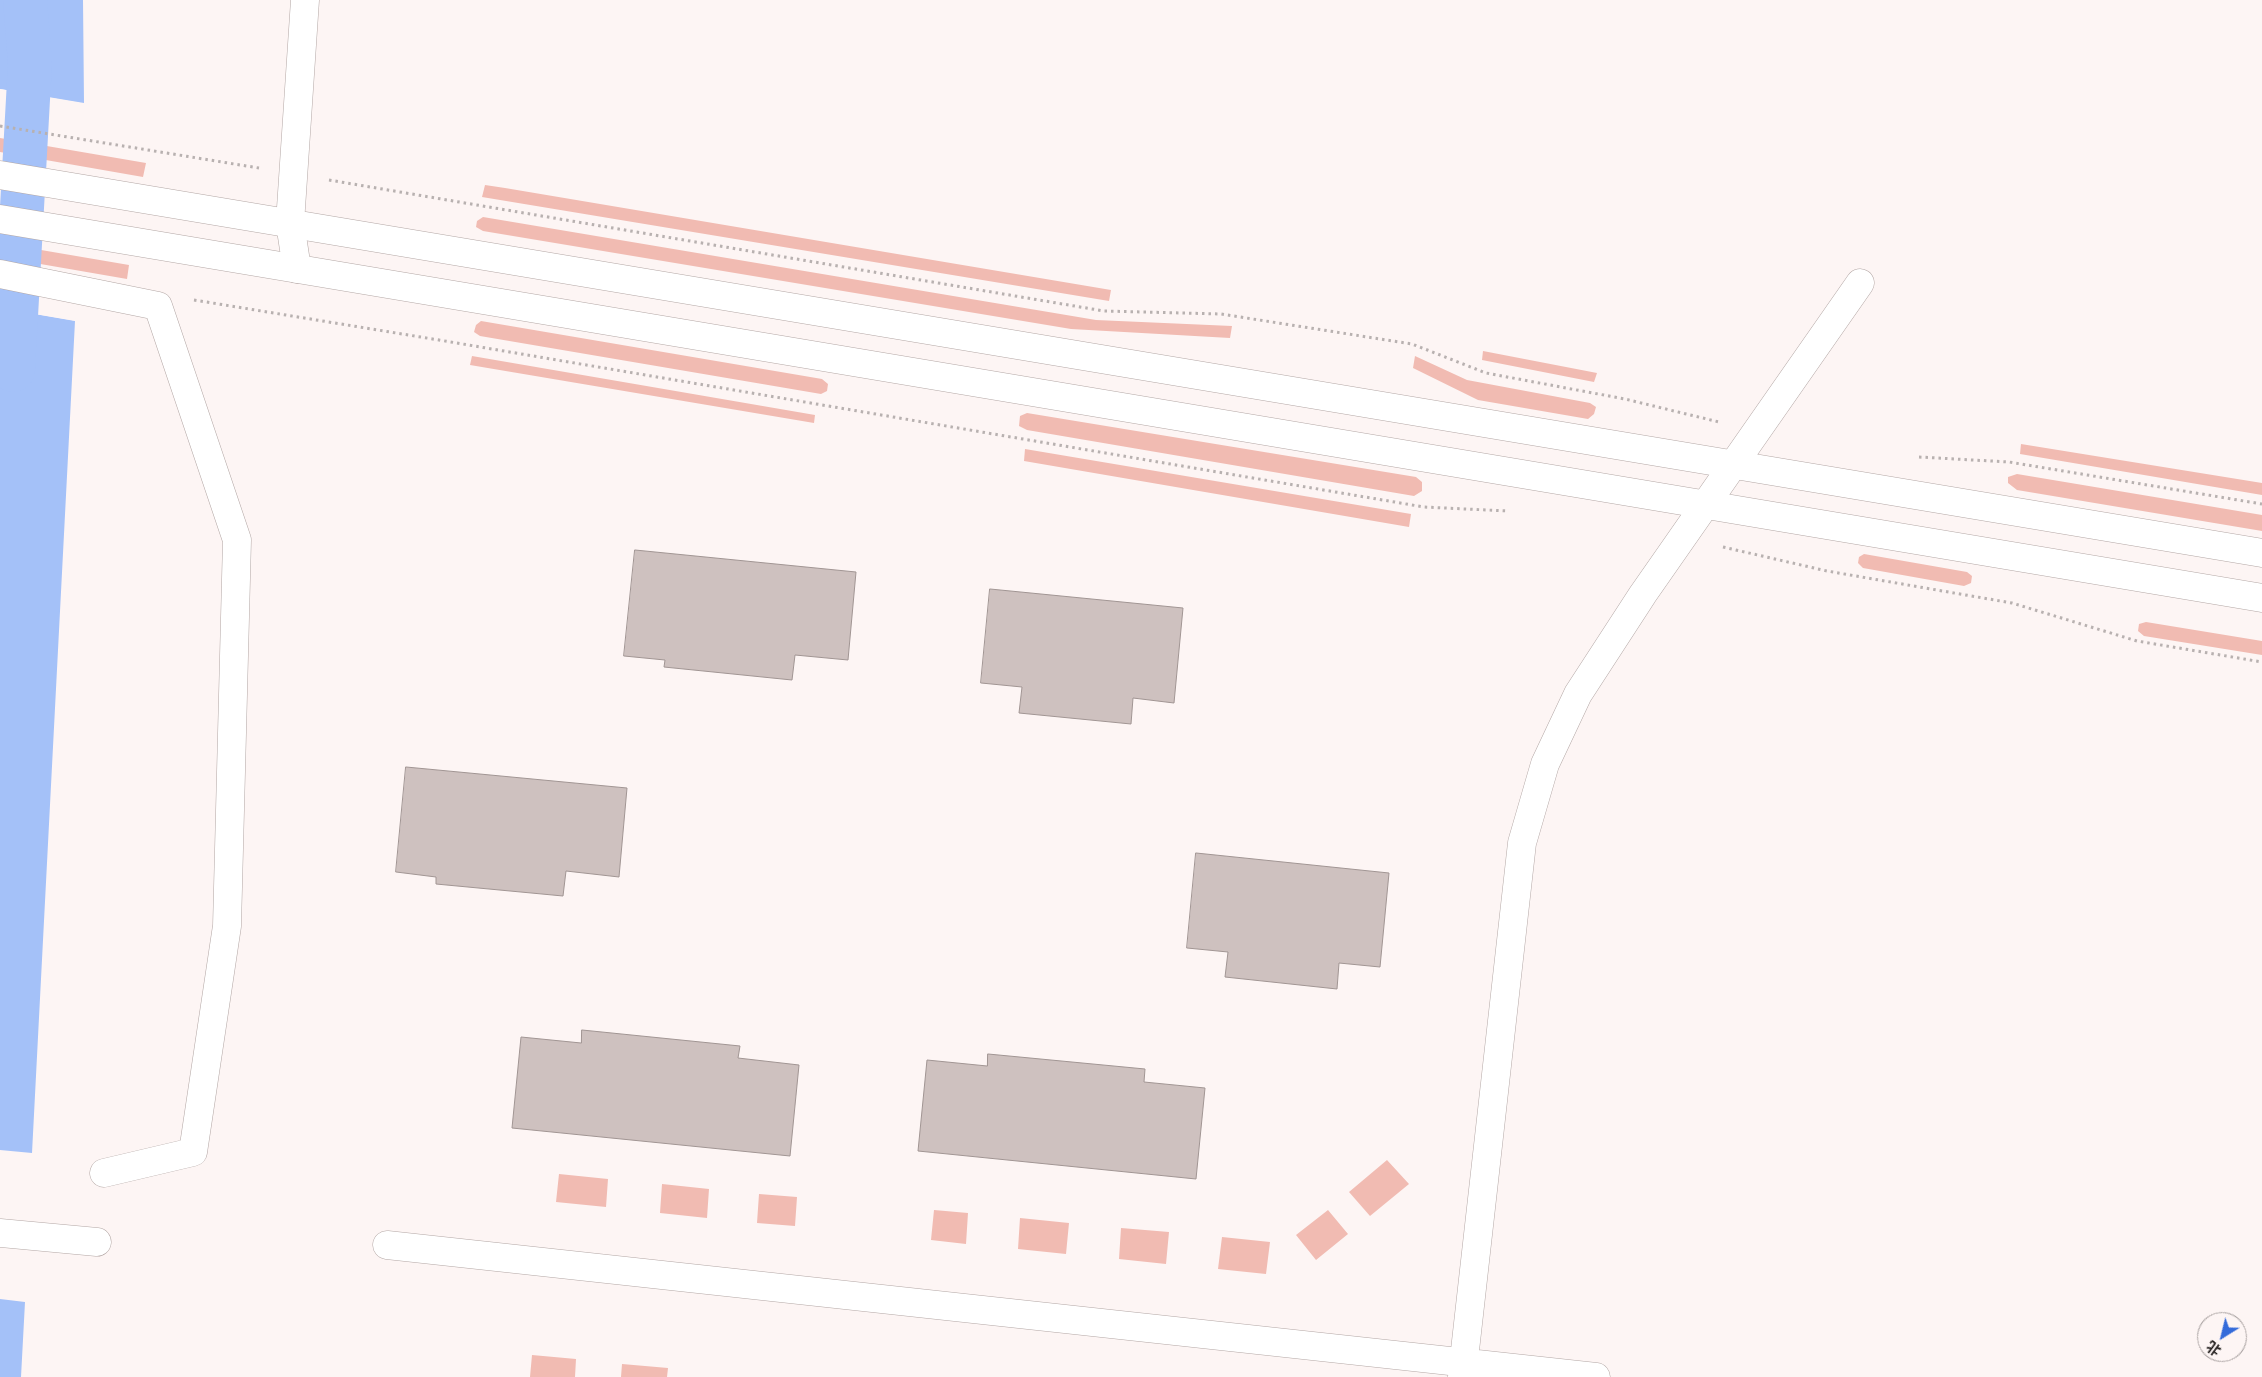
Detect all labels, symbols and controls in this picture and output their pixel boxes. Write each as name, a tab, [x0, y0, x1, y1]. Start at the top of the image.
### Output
north arrow	[2197, 1312, 2247, 1362]
text: 北	[2203, 1338, 2224, 1359]

